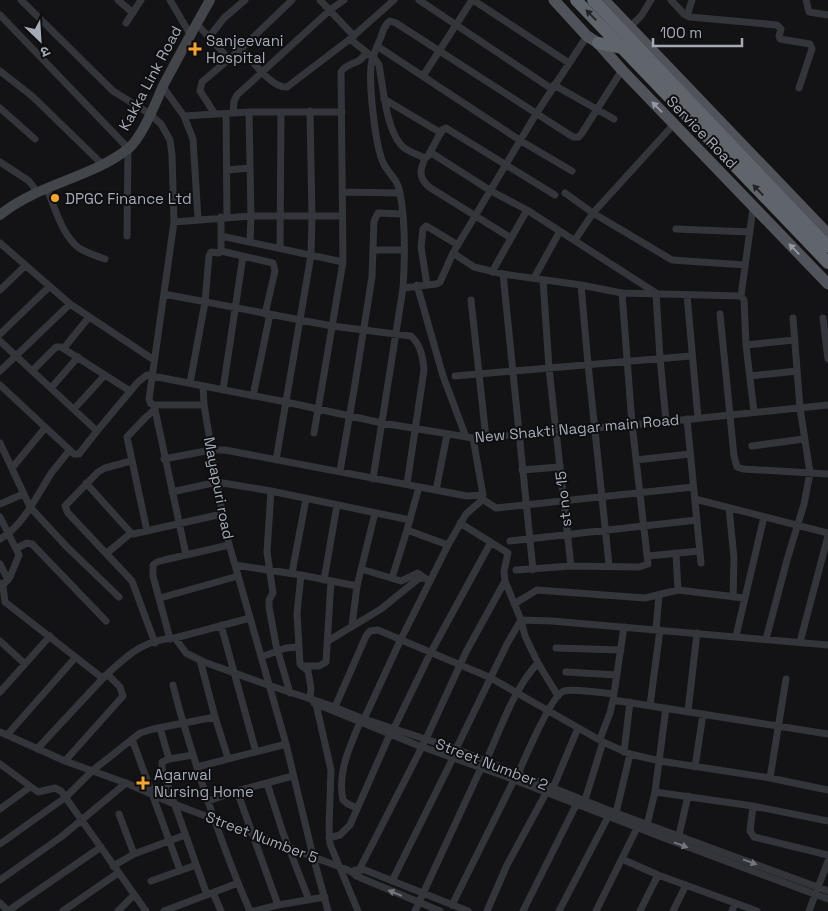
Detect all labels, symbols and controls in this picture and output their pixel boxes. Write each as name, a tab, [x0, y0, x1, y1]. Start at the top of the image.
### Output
one-way arrow	[585, 9, 597, 21]
north arrow	[15, 15, 65, 65]
scale bar	[653, 15, 742, 47]
street label: Kakka Link Road	[114, 22, 186, 134]
text: 100 m	[660, 23, 702, 42]
place label: Sanjeevani Hospital	[206, 31, 284, 67]
text: उ	[37, 42, 53, 62]
marker: Sanjeevani Hospital	[188, 42, 202, 56]
street label: Service Road	[663, 92, 741, 172]
one-way arrow	[651, 101, 663, 113]
one-way arrow	[752, 184, 764, 196]
place label: DPGC Finance Ltd	[65, 189, 192, 208]
marker: DPGC Finance Ltd	[49, 192, 61, 204]
one-way arrow	[788, 244, 800, 256]
street label: New Shakti Nagar main Road	[474, 410, 680, 446]
street label: Mayapuri road	[200, 435, 238, 541]
street label: st no 15	[551, 470, 575, 528]
street label: Street Number 2	[433, 734, 551, 794]
place label: Agarwal Nursing Home	[154, 765, 254, 801]
marker: Agarwal Nursing Home	[136, 776, 150, 790]
street label: Street Number 5	[203, 807, 321, 867]
one-way arrow	[674, 841, 689, 849]
one-way arrow	[743, 858, 758, 866]
one-way arrow	[387, 889, 402, 896]

